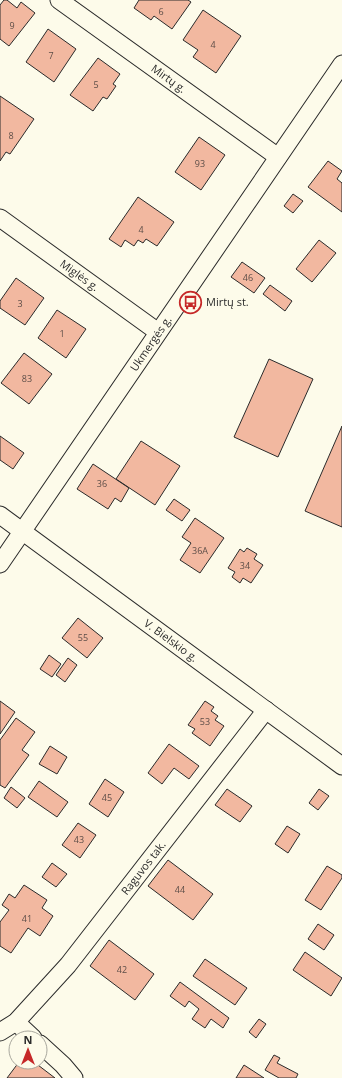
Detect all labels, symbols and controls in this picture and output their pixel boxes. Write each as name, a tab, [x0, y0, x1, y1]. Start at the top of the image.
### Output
house number: 6	[158, 5, 164, 18]
house number: 9	[9, 19, 15, 32]
house number: 4	[210, 38, 216, 51]
house number: 7	[48, 49, 54, 62]
street label: Mirtų g.	[149, 61, 190, 96]
house number: 5	[93, 78, 99, 91]
house number: 8	[8, 129, 14, 142]
house number: 93	[195, 157, 205, 170]
house number: 4	[138, 223, 144, 236]
street label: Miglės g.	[57, 256, 102, 294]
house number: 46	[243, 271, 253, 284]
bus stop icon: Mirtų st.	[177, 289, 203, 315]
place label: Mirtų st.	[206, 294, 249, 309]
house number: 3	[17, 297, 23, 310]
street label: Ukmergės g.	[126, 313, 175, 374]
house number: 1	[59, 327, 65, 340]
house number: 83	[22, 372, 32, 385]
house number: 36	[97, 477, 107, 490]
house number: 36A	[192, 544, 208, 557]
house number: 34	[240, 559, 250, 572]
street label: V. Bielskio g.	[141, 615, 201, 665]
house number: 55	[78, 631, 88, 644]
house number: 53	[200, 715, 210, 728]
house number: 45	[102, 791, 112, 804]
house number: 43	[74, 833, 84, 846]
street label: Raguvos tak.	[117, 837, 169, 898]
house number: 44	[175, 883, 185, 896]
house number: 41	[22, 912, 32, 925]
house number: 42	[117, 963, 127, 976]
north arrow	[8, 1030, 48, 1070]
text: N	[24, 1032, 32, 1047]

